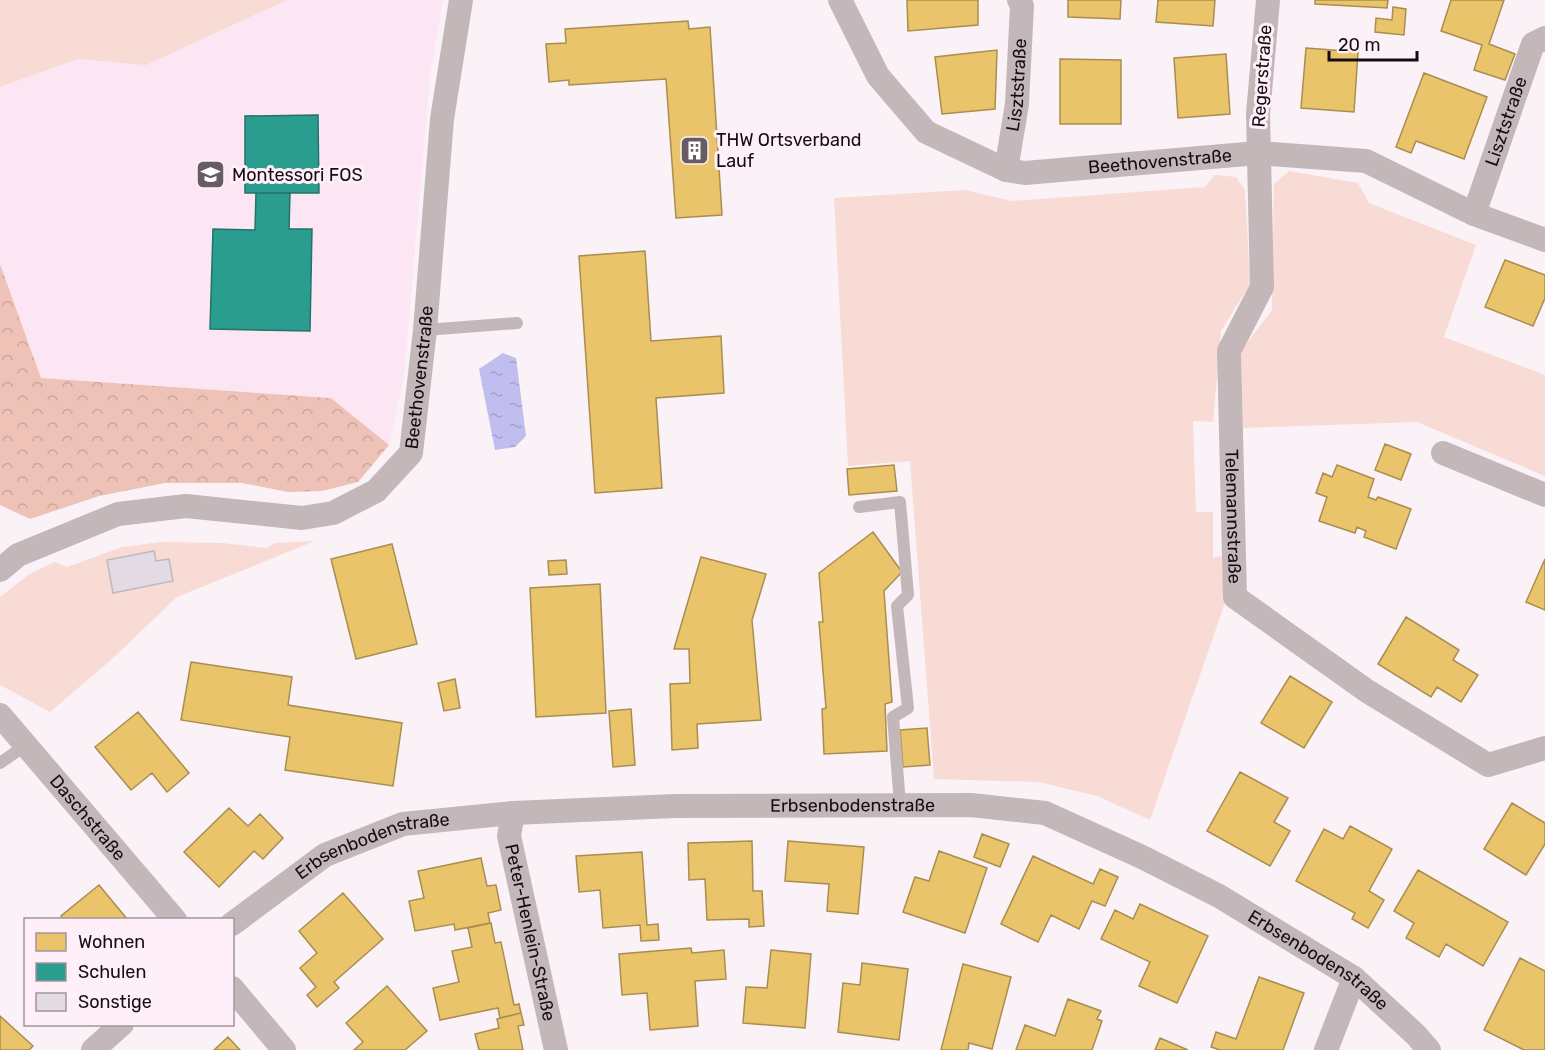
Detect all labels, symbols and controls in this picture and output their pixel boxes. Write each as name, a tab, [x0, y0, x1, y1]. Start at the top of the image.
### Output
street label: Regerstraße	[1247, 24, 1277, 128]
scale bar	[1329, 24, 1418, 62]
text: 20 m	[1338, 34, 1380, 56]
street label: Lisztstraße	[1002, 38, 1031, 133]
street label: Lisztstraße	[1480, 74, 1532, 169]
place label: THW Ortsverband Lauf	[716, 129, 862, 172]
building icon: THW Ortsverband Lauf	[679, 134, 711, 166]
street label: Beethovenstraße	[1087, 144, 1233, 179]
school or university icon: Montessori FOS	[195, 159, 227, 191]
place label: Montessori FOS	[232, 164, 363, 186]
street label: Beethovenstraße	[401, 305, 438, 450]
street label: Telemannstraße	[1220, 449, 1246, 584]
street label: Daschstraße	[45, 770, 130, 865]
street label: Erbsenbodenstraße	[770, 794, 935, 817]
street label: Erbsenbodenstraße	[291, 808, 451, 884]
street label: Peter-Henlein-Straße	[500, 842, 560, 1023]
street label: Erbsenbodenstraße	[1244, 905, 1393, 1015]
legend	[24, 918, 234, 1026]
text: Wohnen	[78, 931, 145, 953]
text: Schulen	[78, 961, 146, 983]
text: Sonstige	[78, 991, 152, 1013]

